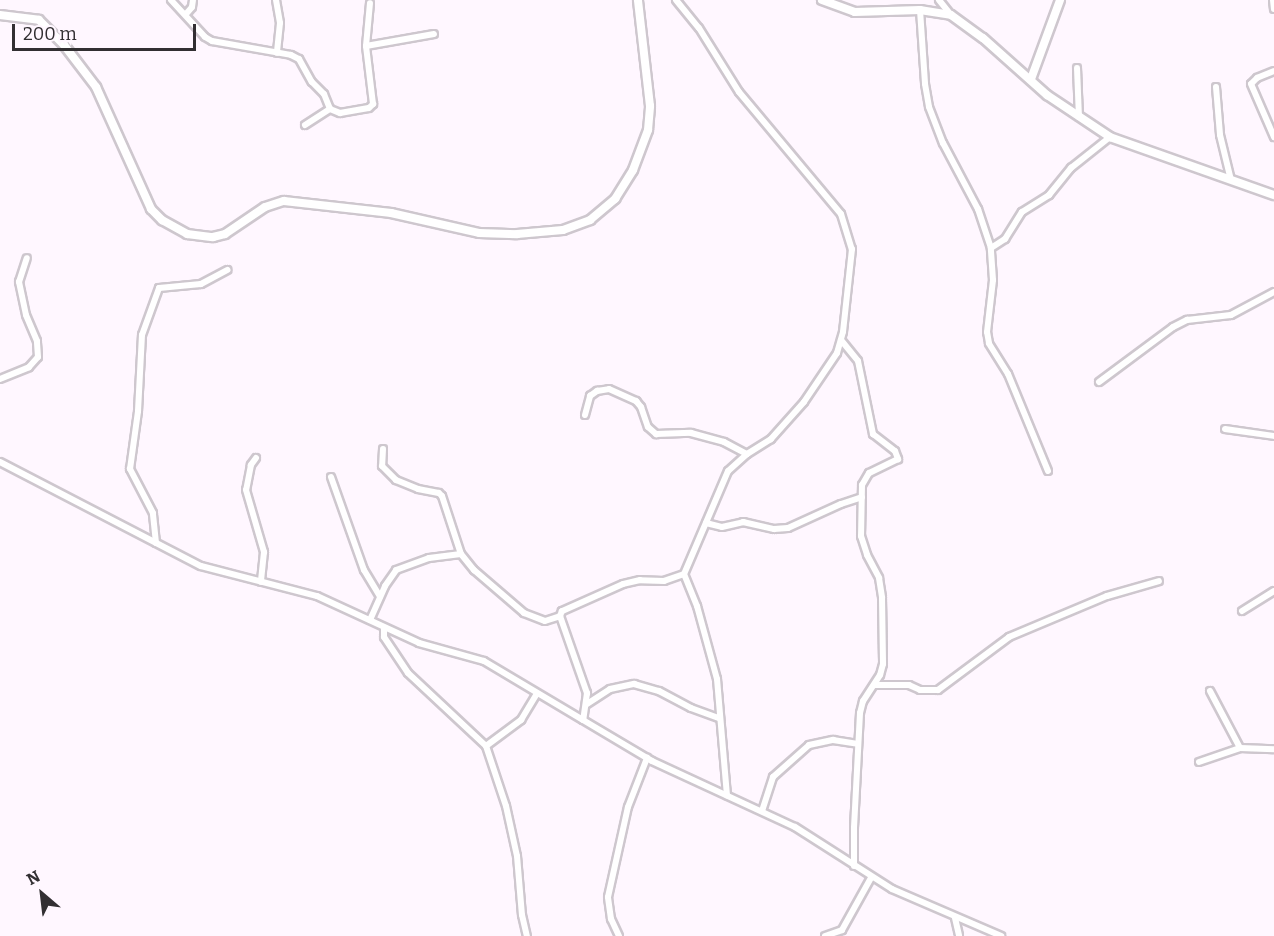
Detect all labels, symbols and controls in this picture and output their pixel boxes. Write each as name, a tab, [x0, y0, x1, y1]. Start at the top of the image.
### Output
scale bar	[15, 12, 200, 50]
text: 200 m	[23, 23, 77, 45]
north arrow	[12, 864, 72, 924]
text: N	[23, 866, 43, 889]

